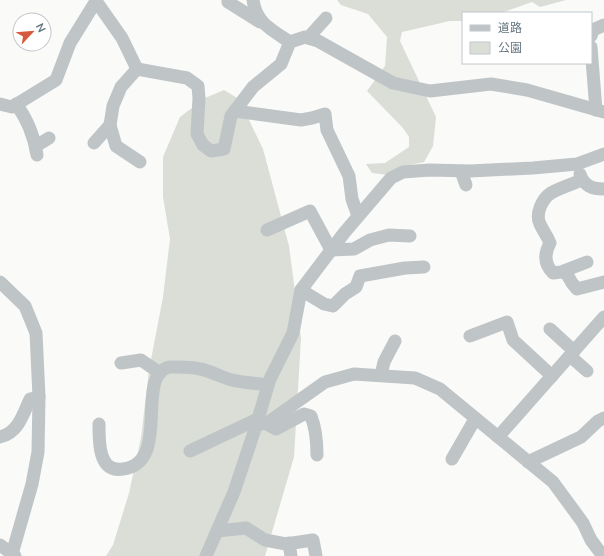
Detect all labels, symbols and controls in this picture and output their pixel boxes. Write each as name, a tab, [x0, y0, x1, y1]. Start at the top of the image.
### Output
north arrow	[12, 12, 52, 52]
legend	[462, 12, 592, 64]
text: 道路	[498, 20, 522, 36]
text: N	[32, 21, 49, 35]
text: 公園	[498, 40, 522, 56]

